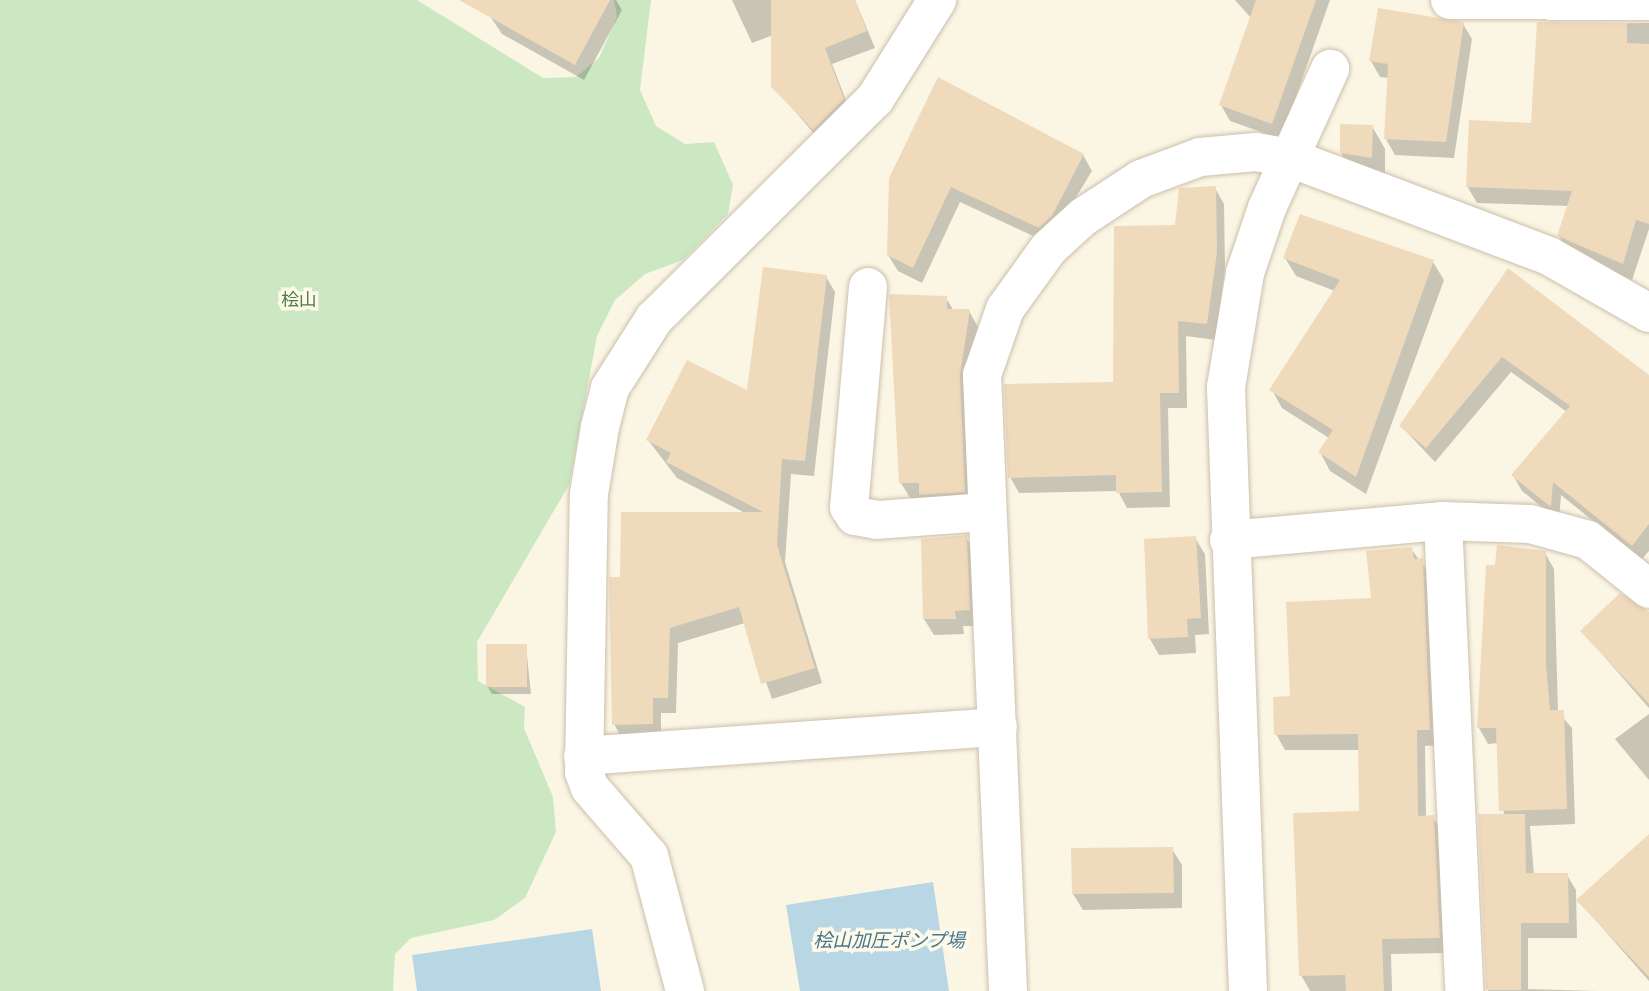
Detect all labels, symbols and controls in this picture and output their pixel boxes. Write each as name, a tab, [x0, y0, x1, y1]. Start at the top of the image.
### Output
park label: 桧山	[281, 289, 317, 311]
water label: 桧山加圧ポンプ場	[813, 930, 965, 952]

